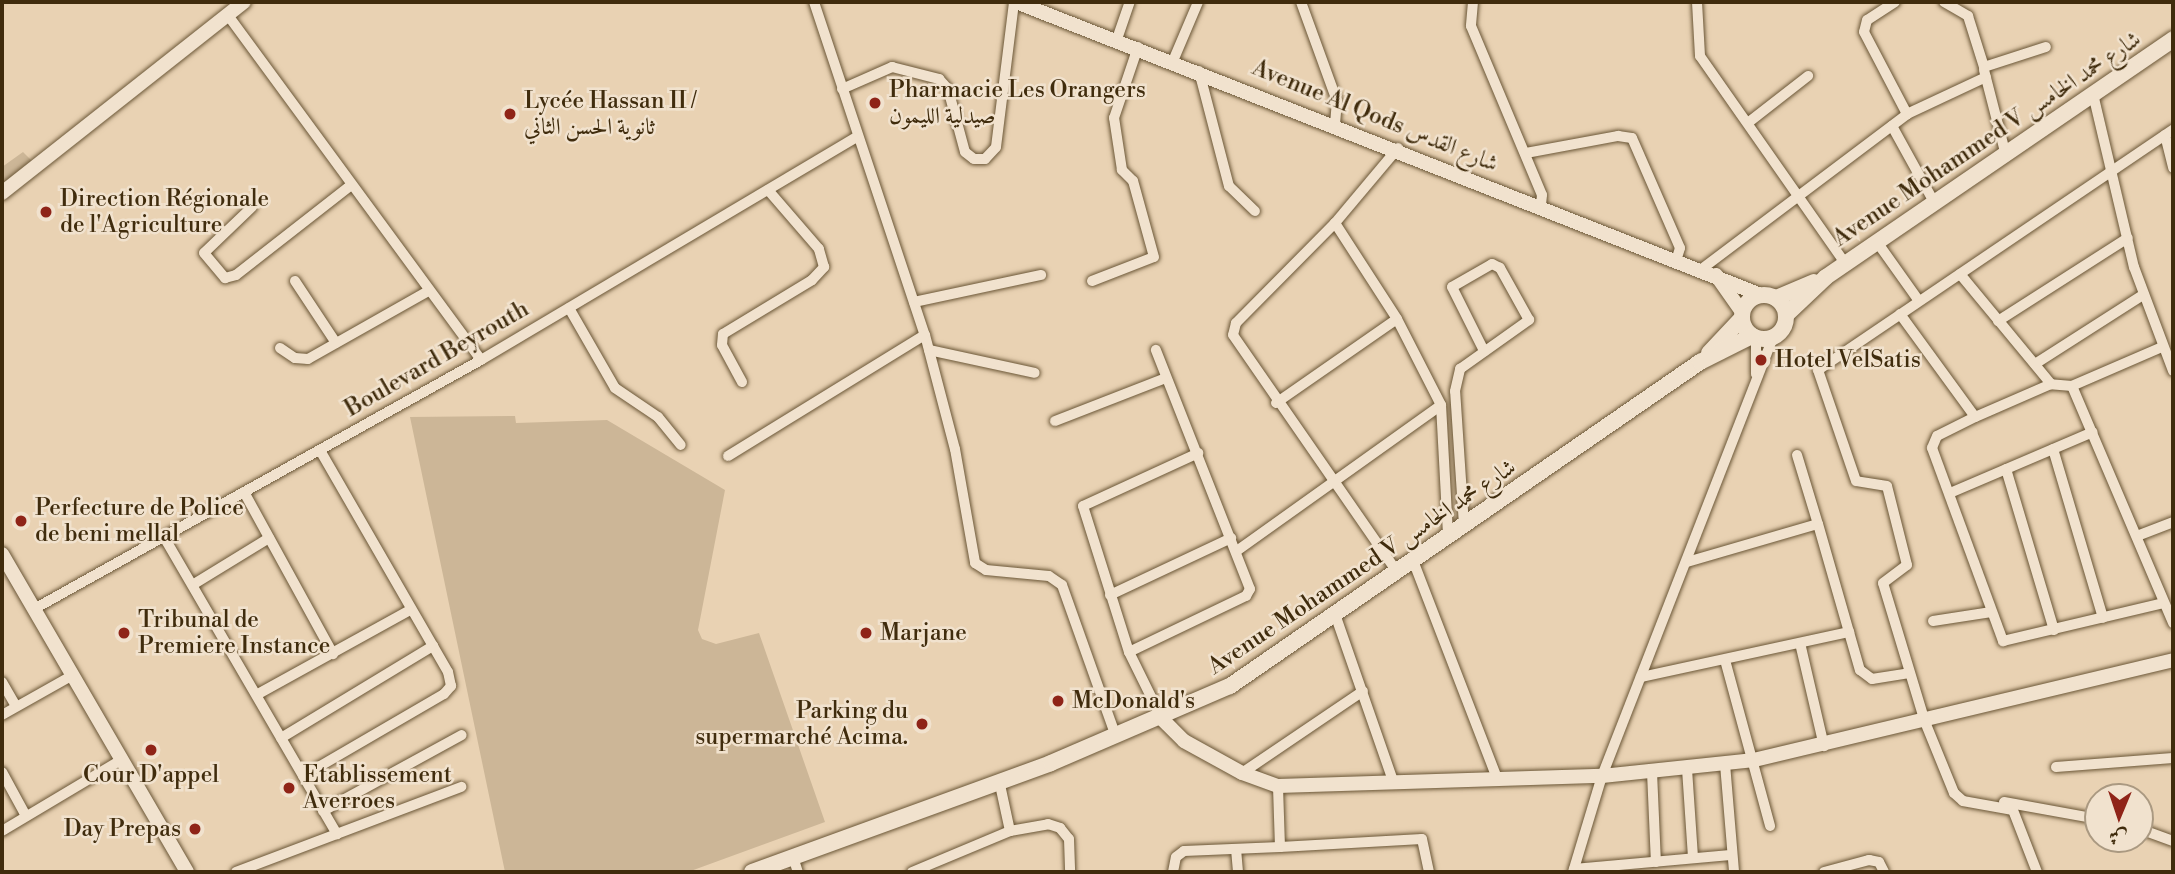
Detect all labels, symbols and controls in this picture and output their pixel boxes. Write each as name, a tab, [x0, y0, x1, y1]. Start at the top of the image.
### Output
street label: Avenue Mohammed V شارع محمد الخامس	[1828, 25, 2146, 253]
street label: Avenue Al Qods شارع القدس	[1248, 54, 1502, 178]
place label: Pharmacie Les Orangers صيدلية الليمون	[889, 76, 1146, 130]
place label: Lycée Hassan II / ثانوية الحسن الثاني	[524, 87, 696, 141]
marker: Pharmacie Les Orangers صيدلية الليمون	[867, 95, 883, 111]
marker: Lycée Hassan II / ثانوية الحسن الثاني	[502, 106, 518, 122]
place label: Direction Régionale de l'Agriculture	[60, 185, 269, 239]
marker: Direction Régionale de l'Agriculture	[38, 204, 54, 220]
street label: Boulevard Beyrouth	[340, 295, 534, 423]
place label: Hotel VelSatis	[1775, 346, 1921, 374]
marker: Hotel VelSatis	[1753, 352, 1769, 368]
street label: Avenue Mohammed V شارع محمد الخامس	[1203, 453, 1521, 681]
place label: Perfecture de Police de beni mellal	[35, 494, 244, 548]
marker: Perfecture de Police de beni mellal	[13, 513, 29, 529]
place label: Tribunal de Premiere Instance	[138, 606, 330, 660]
place label: Marjane	[880, 619, 967, 647]
marker: Tribunal de Premiere Instance	[116, 625, 132, 641]
marker: Marjane	[858, 625, 874, 641]
place label: McDonald's	[1072, 687, 1195, 715]
marker: McDonald's	[1050, 693, 1066, 709]
place label: Parking du supermarché Acima.	[695, 697, 908, 751]
marker: Parking du supermarché Acima.	[914, 716, 930, 732]
marker: Cour D'appel	[143, 742, 159, 758]
place label: Cour D'appel	[83, 761, 219, 789]
place label: Etablissement Averroes	[303, 761, 452, 815]
marker: Etablissement Averroes	[281, 780, 297, 796]
north arrow	[2084, 783, 2154, 853]
place label: Day Prepas	[64, 815, 181, 843]
marker: Day Prepas	[187, 821, 203, 837]
text: ش	[2109, 825, 2128, 849]

